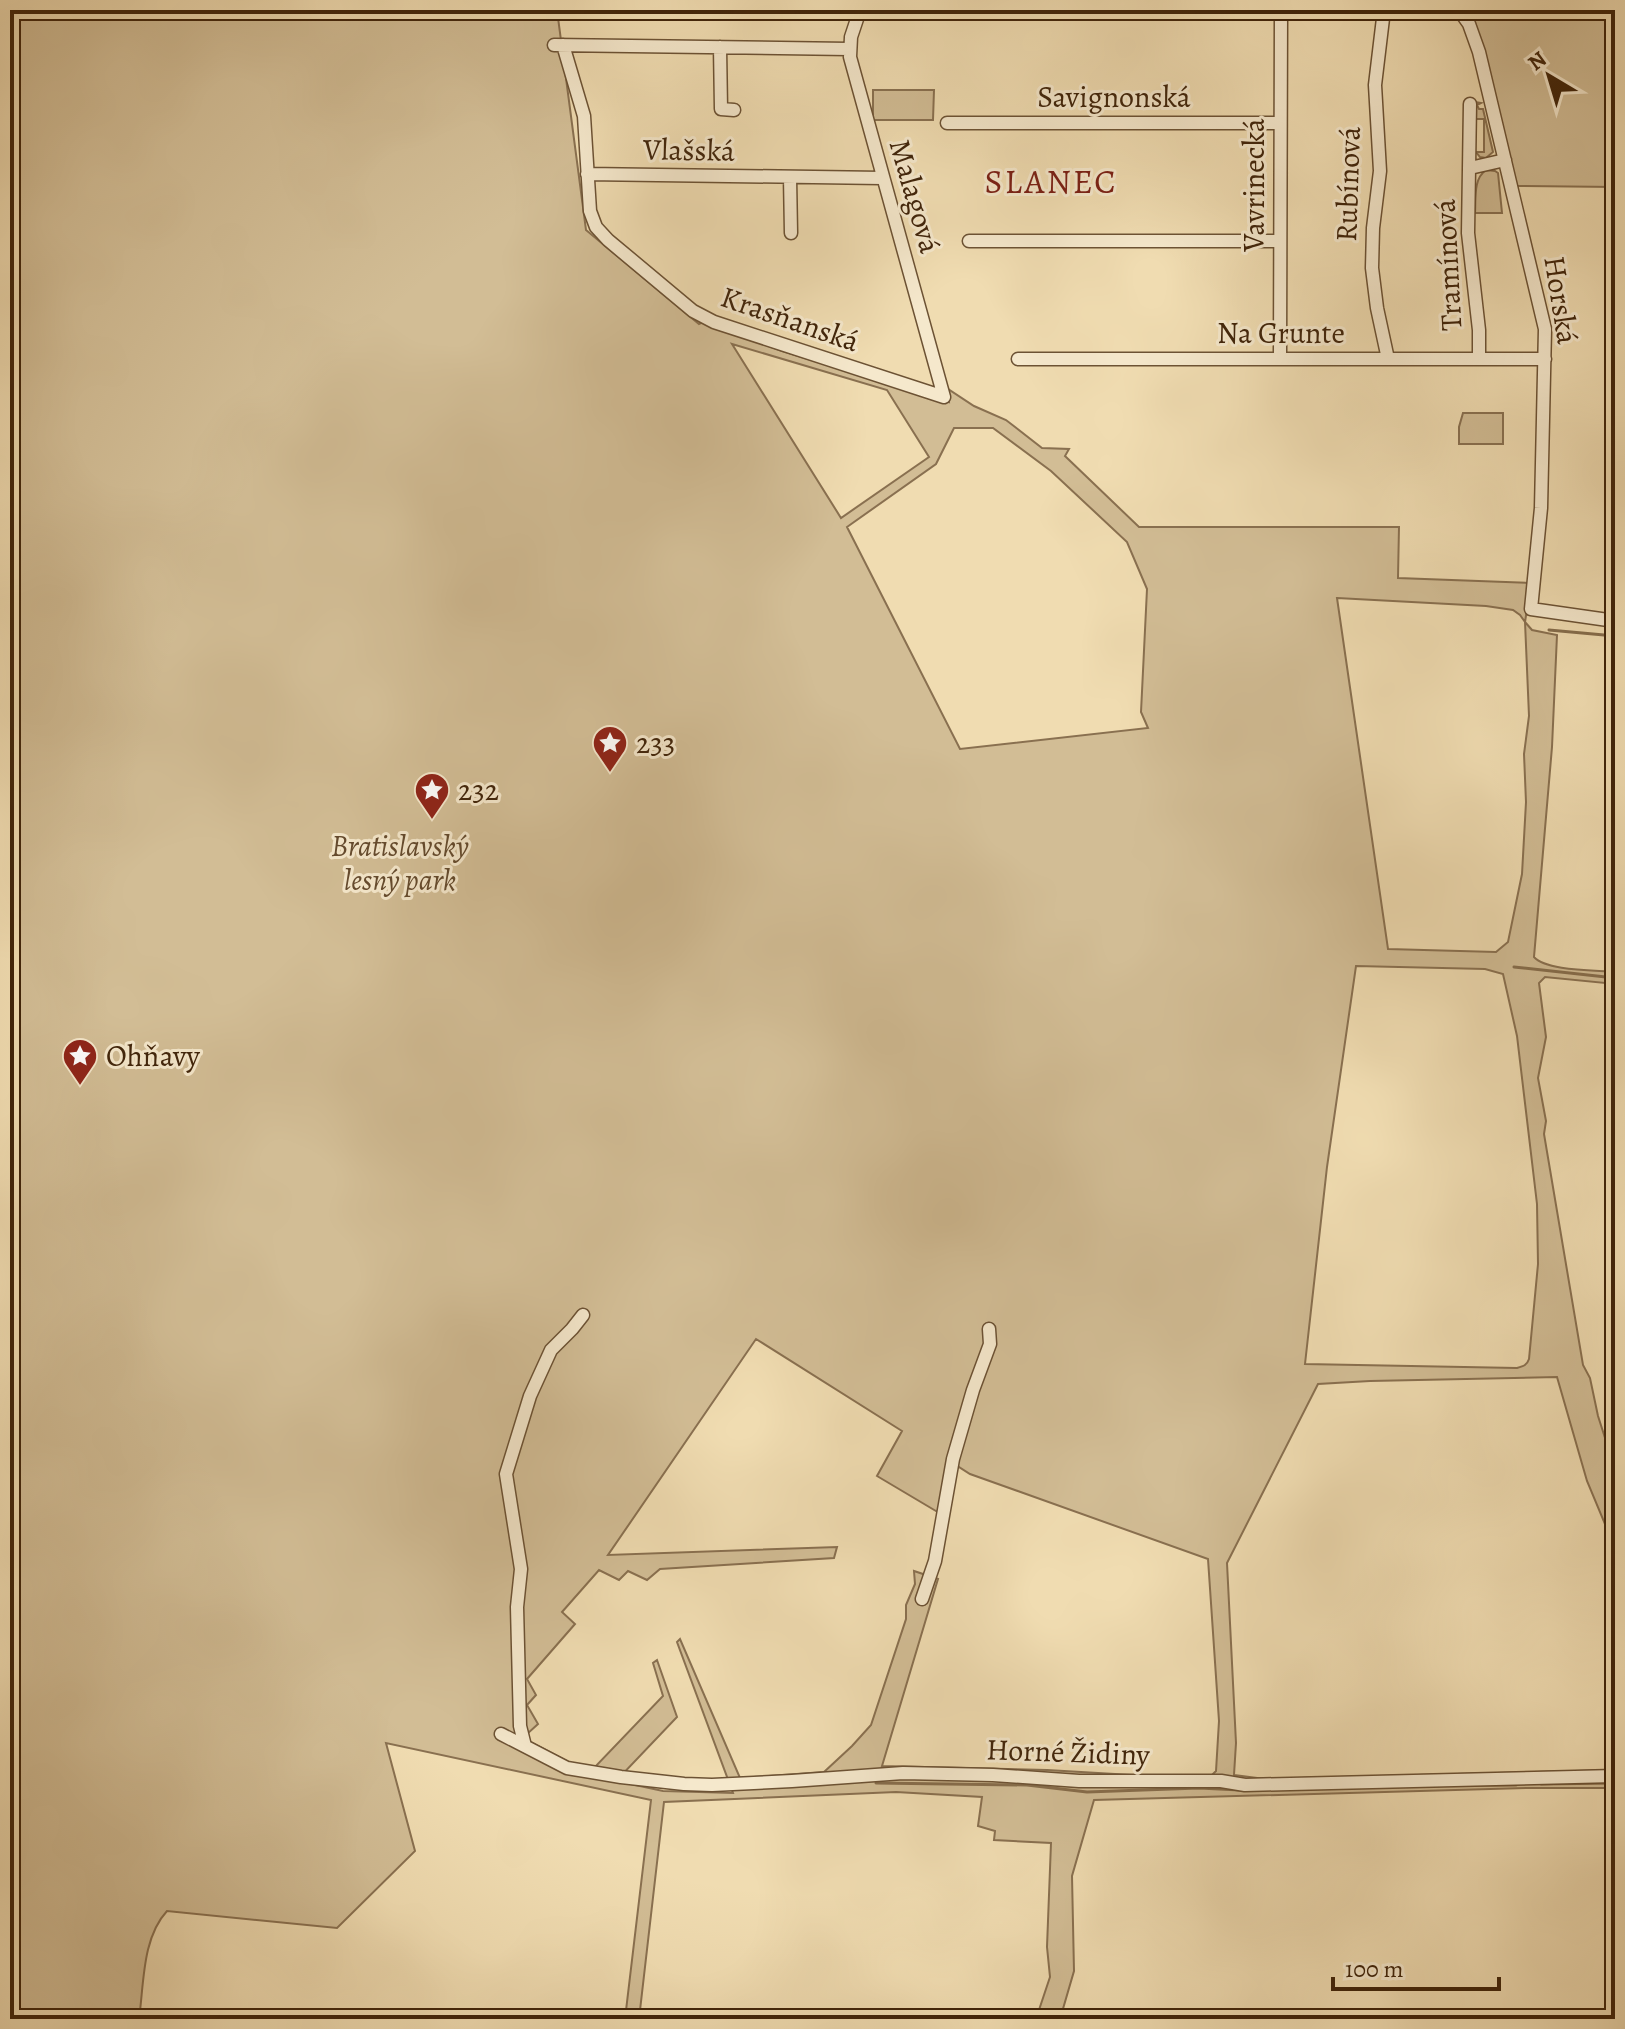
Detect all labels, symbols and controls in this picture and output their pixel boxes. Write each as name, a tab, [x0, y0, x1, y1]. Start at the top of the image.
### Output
north arrow	[1509, 36, 1589, 116]
text: N	[1522, 44, 1553, 78]
street label: Savignonská	[1037, 77, 1191, 117]
street label: Vavrinecká	[1234, 118, 1274, 253]
street label: Rubínová	[1326, 126, 1370, 242]
street label: Vlašská	[642, 129, 735, 171]
street label: Malagová	[880, 134, 950, 258]
district label: SLANEC	[984, 158, 1118, 205]
street label: Tramínová	[1425, 198, 1471, 332]
street label: Horská	[1534, 253, 1588, 347]
street label: Krasňanská	[716, 277, 864, 361]
street label: Na Grunte	[1217, 313, 1345, 353]
place label: 233	[636, 723, 675, 763]
place icon: 233	[591, 724, 629, 774]
place label: 232	[458, 770, 499, 810]
place icon: 232	[413, 771, 451, 821]
park label: Bratislavský lesný park	[331, 826, 469, 900]
place label: Ohňavy	[106, 1036, 200, 1076]
place icon: Ohňavy	[61, 1037, 99, 1087]
street label: Horné Židiny	[986, 1729, 1151, 1775]
scale bar	[1333, 1941, 1499, 1991]
text: 100 m	[1345, 1953, 1404, 1985]

